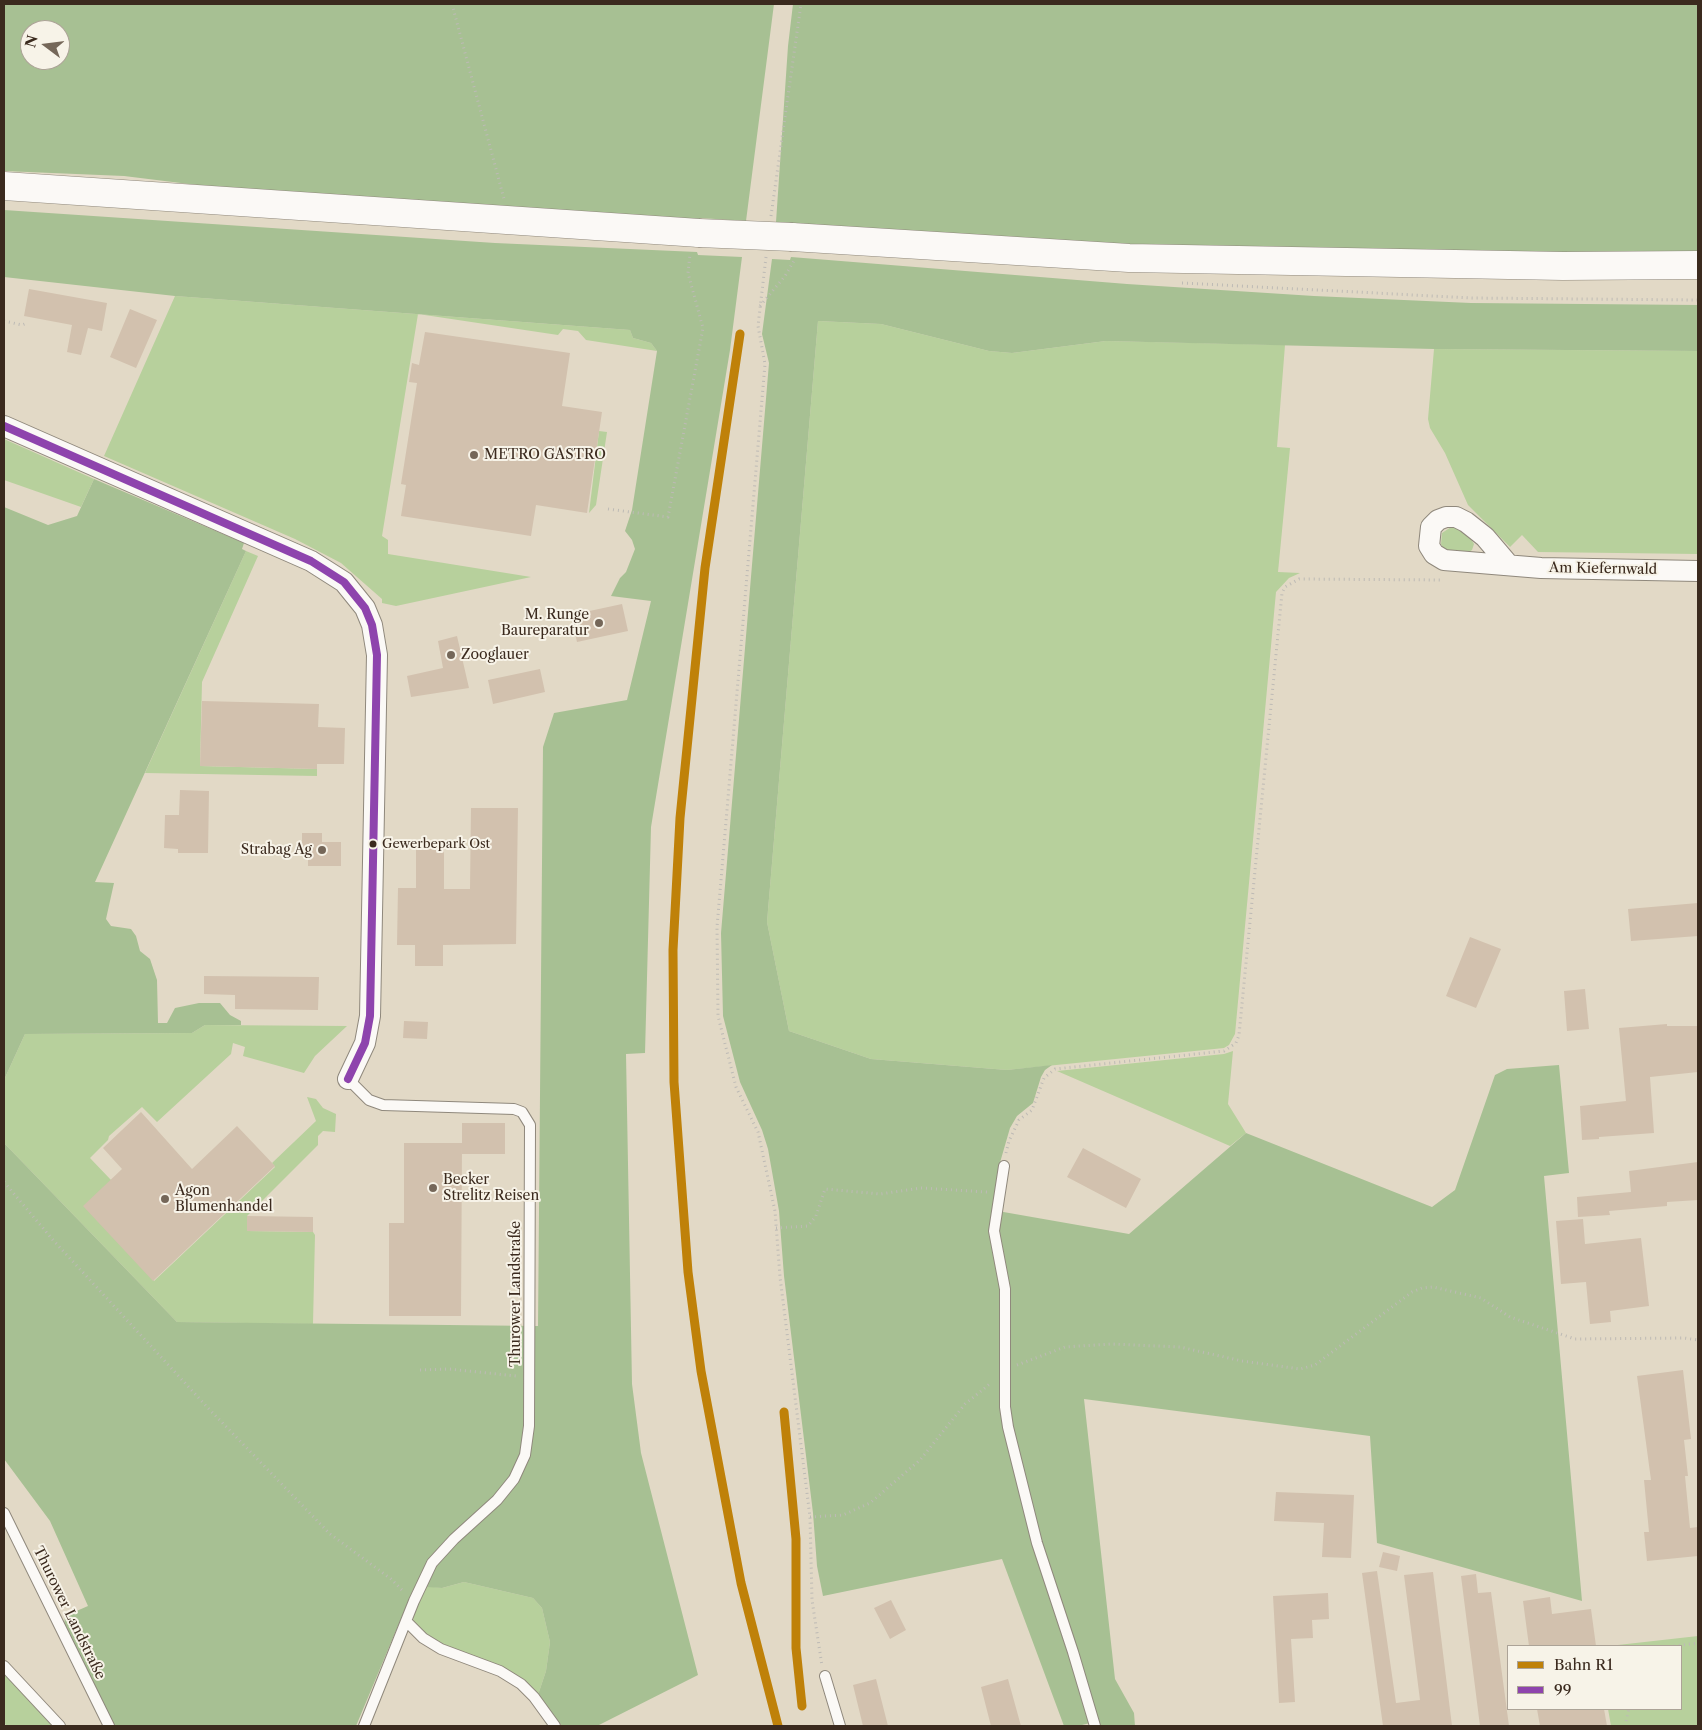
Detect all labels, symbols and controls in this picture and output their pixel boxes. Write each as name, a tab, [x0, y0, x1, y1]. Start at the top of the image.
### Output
north arrow	[20, 20, 70, 70]
text: N	[21, 33, 42, 50]
place label: METRO GASTRO	[484, 447, 606, 463]
marker: METRO GASTRO	[468, 449, 480, 461]
street label: Am Kiefernwald	[1549, 560, 1657, 578]
place label: M. Runge Baureparatur	[501, 607, 589, 640]
marker: M. Runge Baureparatur	[593, 617, 605, 629]
place label: Zooglauer	[461, 647, 529, 663]
marker: Zooglauer	[445, 649, 457, 661]
place label: Gewerbepark Ost	[382, 836, 490, 852]
marker: Gewerbepark Ost	[368, 839, 378, 849]
place label: Strabag Ag	[241, 842, 312, 858]
marker: Strabag Ag	[316, 844, 328, 856]
place label: Becker Strelitz Reisen	[443, 1172, 539, 1204]
marker: Becker Strelitz Reisen	[427, 1182, 439, 1194]
place label: Agon Blumenhandel	[175, 1183, 273, 1216]
marker: Agon Blumenhandel	[159, 1193, 171, 1205]
street label: Thurower Landstraße	[508, 1221, 524, 1367]
street label: Thurower Landstraße	[29, 1544, 109, 1682]
legend	[1507, 1645, 1682, 1710]
text: Bahn R1	[1554, 1655, 1613, 1674]
text: 99	[1554, 1680, 1572, 1699]

